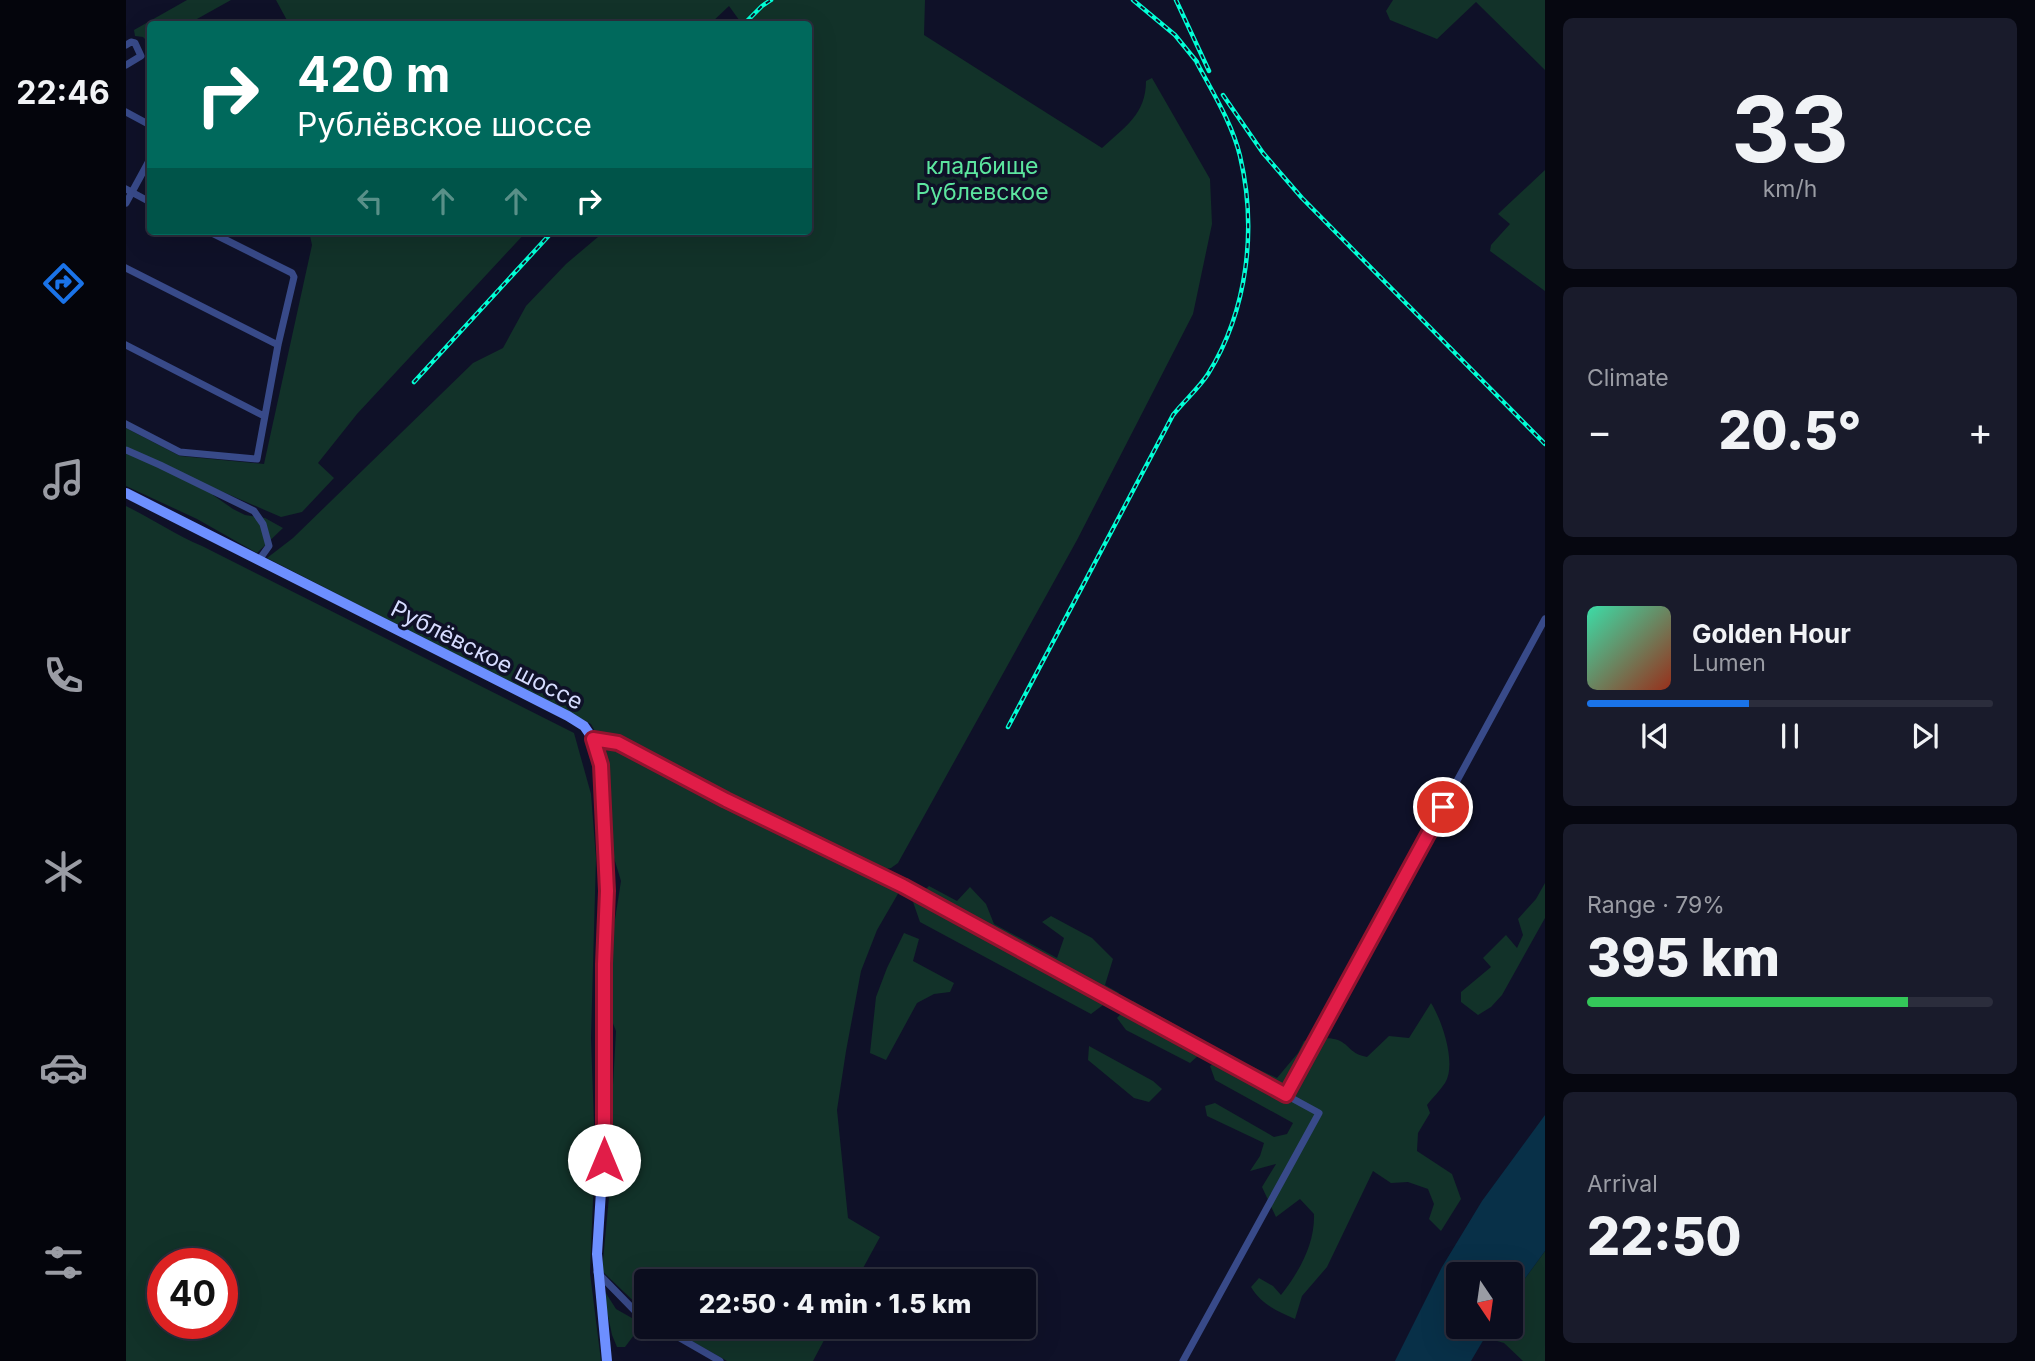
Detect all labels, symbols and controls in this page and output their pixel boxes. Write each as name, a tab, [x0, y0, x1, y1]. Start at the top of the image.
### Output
text: 420 m	[297, 45, 450, 104]
icon: right	[182, 49, 273, 140]
text: 22:46	[16, 73, 110, 112]
text: 33	[1731, 74, 1849, 184]
text: Рублёвское шоссе	[297, 105, 592, 144]
park label: кладбище Рублевское	[915, 152, 1049, 206]
text: km/h	[1763, 175, 1817, 203]
icon: left	[351, 182, 389, 220]
icon: ahead	[424, 182, 462, 220]
icon: ahead	[497, 182, 535, 220]
icon: right	[570, 182, 608, 220]
icon: directions	[39, 259, 88, 308]
text: Climate	[1587, 364, 1669, 392]
text: 20.5°	[1718, 399, 1862, 462]
text: −	[1587, 408, 1612, 454]
text: +	[1968, 408, 1993, 454]
icon: music	[39, 455, 88, 504]
street label: Рублёвское шоссе	[386, 594, 588, 716]
text: Golden Hour	[1692, 618, 1851, 649]
text: Lumen	[1692, 649, 1766, 677]
icon: phone	[39, 651, 88, 700]
icon: previous	[1636, 717, 1674, 755]
icon: pause	[1771, 717, 1809, 755]
icon: next	[1906, 717, 1944, 755]
pin	[1413, 777, 1473, 837]
icon: arrive	[1424, 788, 1462, 826]
icon: climate	[39, 847, 88, 896]
text: Range · 79%	[1587, 891, 1725, 919]
text: 395 km	[1587, 926, 1780, 989]
icon: car	[39, 1043, 88, 1092]
position arrow	[567, 1123, 641, 1197]
text: Arrival	[1587, 1170, 1658, 1198]
text: 22:50	[1587, 1205, 1742, 1268]
icon: filters	[39, 1238, 88, 1287]
speed limit sign: 40	[147, 1248, 238, 1339]
north arrow	[1446, 1262, 1522, 1339]
map controls	[1446, 1262, 1523, 1339]
text: 22:50 · 4 min · 1.5 km	[699, 1288, 971, 1319]

